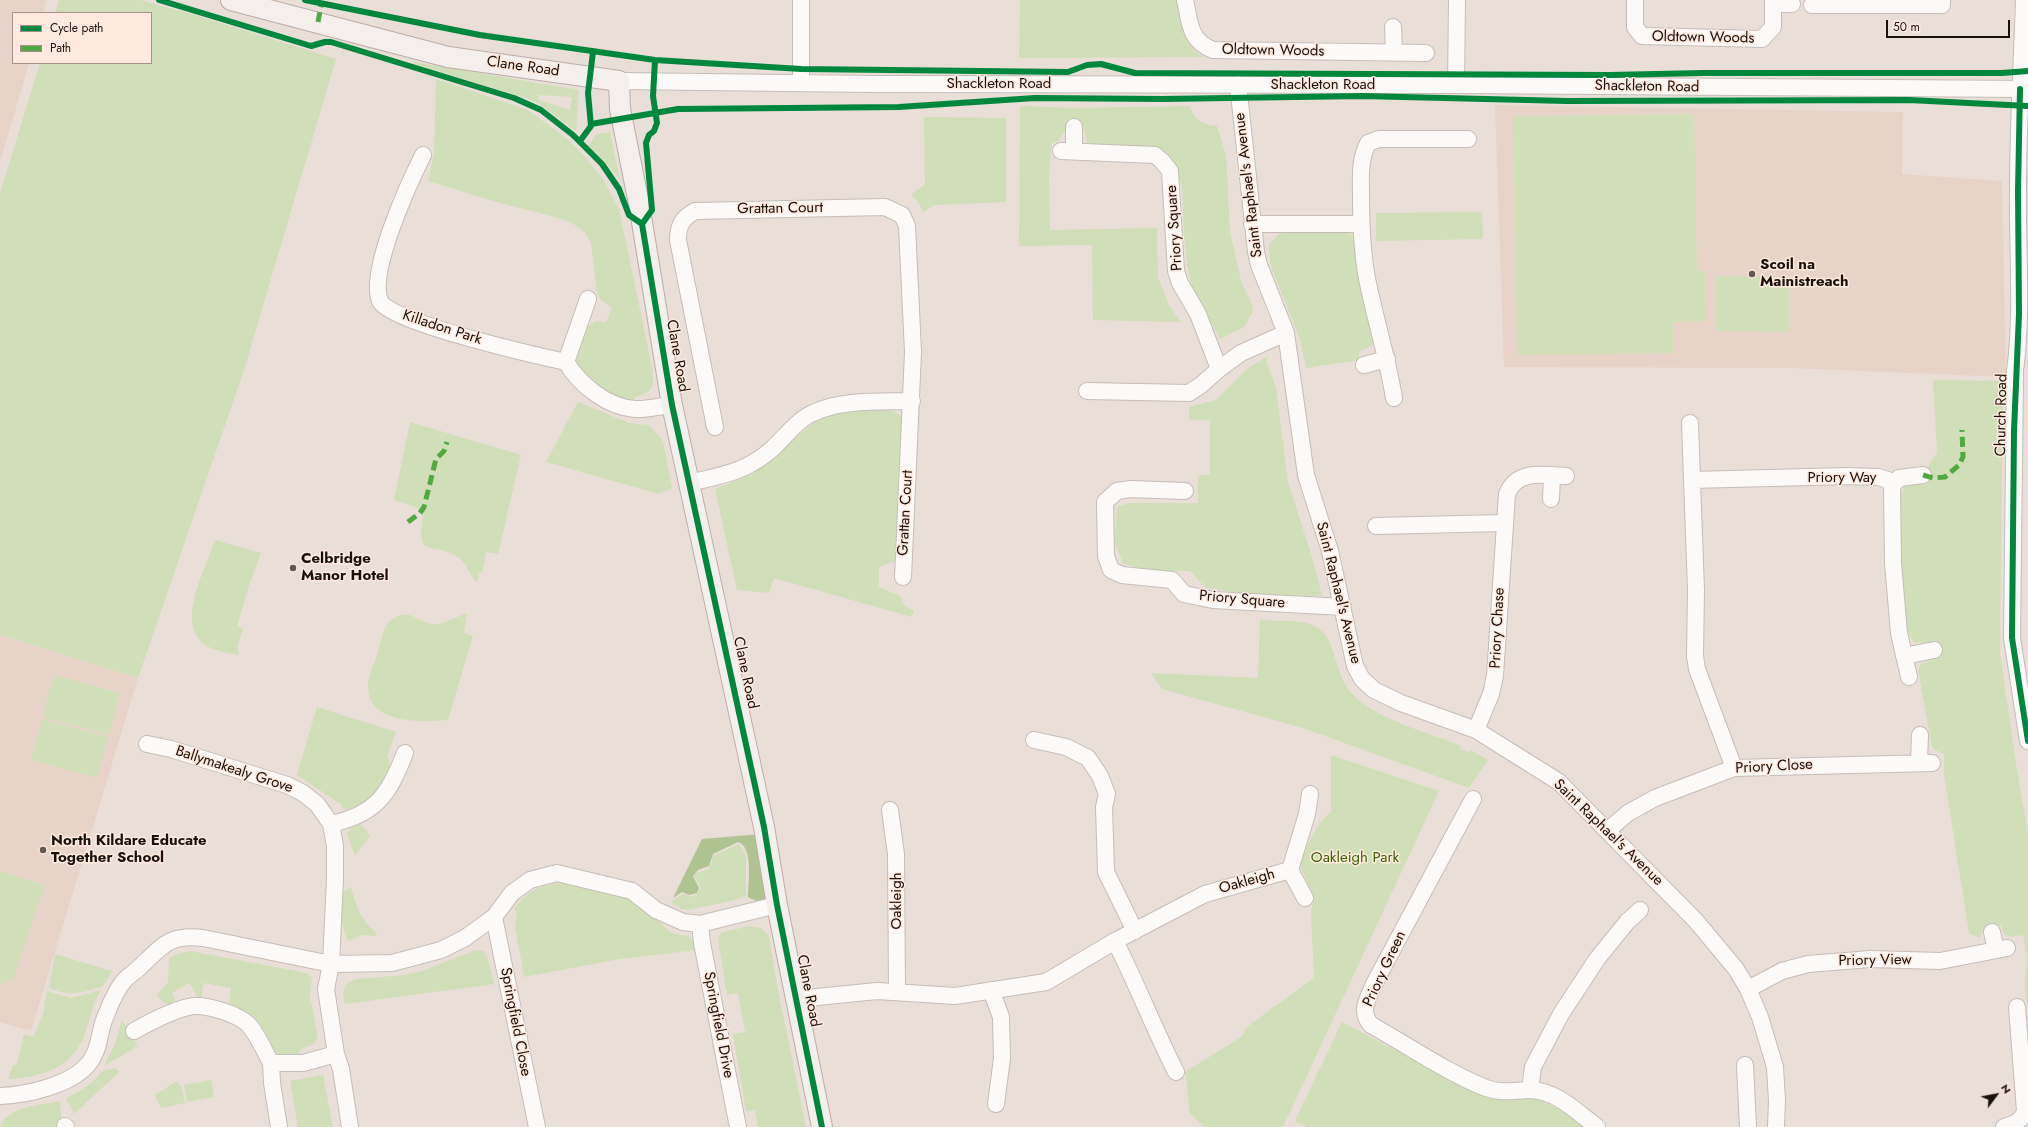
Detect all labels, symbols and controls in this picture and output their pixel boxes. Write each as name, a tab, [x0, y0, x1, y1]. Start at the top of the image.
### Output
legend	[12, 12, 152, 64]
scale bar	[1888, 12, 2012, 38]
text: 50 m	[1893, 18, 1920, 36]
text: Cycle path	[50, 19, 103, 37]
street label: Oldtown Woods	[1652, 28, 1754, 48]
text: Path	[50, 39, 71, 57]
street label: Oldtown Woods	[1222, 41, 1324, 61]
street label: Clane Road	[485, 53, 561, 81]
street label: Shackleton Road	[947, 75, 1051, 93]
street label: Shackleton Road	[1271, 76, 1375, 94]
street label: Shackleton Road	[1594, 77, 1700, 97]
street label: Saint Raphael's Avenue	[1231, 112, 1267, 258]
street label: Priory Square	[1163, 184, 1187, 272]
street label: Grattan Court	[737, 199, 823, 219]
place label: Scoil na Mainistreach	[1760, 256, 1849, 291]
marker: Scoil na Mainistreach	[1747, 269, 1757, 279]
street label: Killadon Park	[400, 307, 484, 349]
street label: Clane Road	[662, 318, 692, 394]
street label: Church Road	[1992, 373, 2012, 457]
street label: Priory Way	[1808, 469, 1876, 487]
street label: Grattan Court	[895, 470, 917, 556]
street label: Saint Raphael's Avenue	[1312, 520, 1364, 666]
place label: Celbridge Manor Hotel	[301, 550, 389, 585]
marker: Celbridge Manor Hotel	[288, 563, 298, 573]
street label: Priory Square	[1198, 587, 1286, 613]
street label: Priory Chase	[1487, 587, 1509, 669]
street label: Clane Road	[729, 635, 761, 711]
street label: Ballymakealy Grove	[173, 743, 295, 797]
street label: Priory Close	[1735, 756, 1813, 778]
street label: Saint Raphael's Avenue	[1549, 776, 1667, 890]
place label: North Kildare Educate Together School	[51, 832, 207, 867]
marker: North Kildare Educate Together School	[38, 845, 48, 855]
park label: Oakleigh Park	[1311, 849, 1399, 867]
street label: Oakleigh	[1217, 865, 1277, 899]
street label: Oakleigh	[888, 872, 906, 930]
street label: Priory Green	[1360, 928, 1410, 1010]
street label: Priory View	[1838, 951, 1912, 971]
street label: Clane Road	[792, 953, 824, 1029]
street label: Springfield Close	[496, 966, 534, 1078]
street label: Springfield Drive	[699, 970, 737, 1080]
north arrow	[1976, 1075, 2016, 1115]
text: N	[1997, 1081, 2015, 1097]

